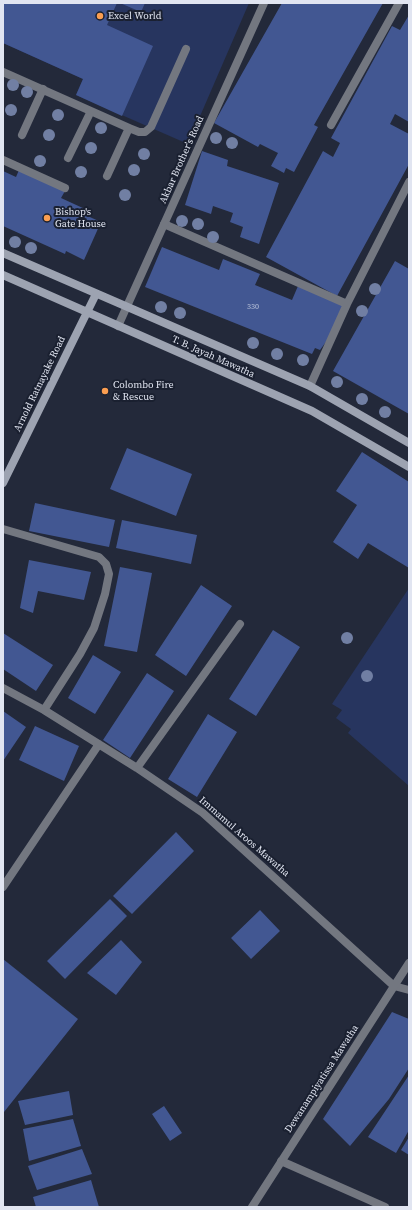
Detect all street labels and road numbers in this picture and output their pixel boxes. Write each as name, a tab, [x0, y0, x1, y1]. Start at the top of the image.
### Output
street label: Akbar Brother's Road	[157, 114, 207, 206]
street label: T. B. Jayah Mawatha	[170, 333, 256, 381]
street label: Arnold Ratnayake Road	[12, 334, 68, 434]
street label: Immamul Aroos Mawatha	[196, 794, 292, 880]
street label: Dewanampiyatissa Mawatha	[283, 1023, 361, 1135]

